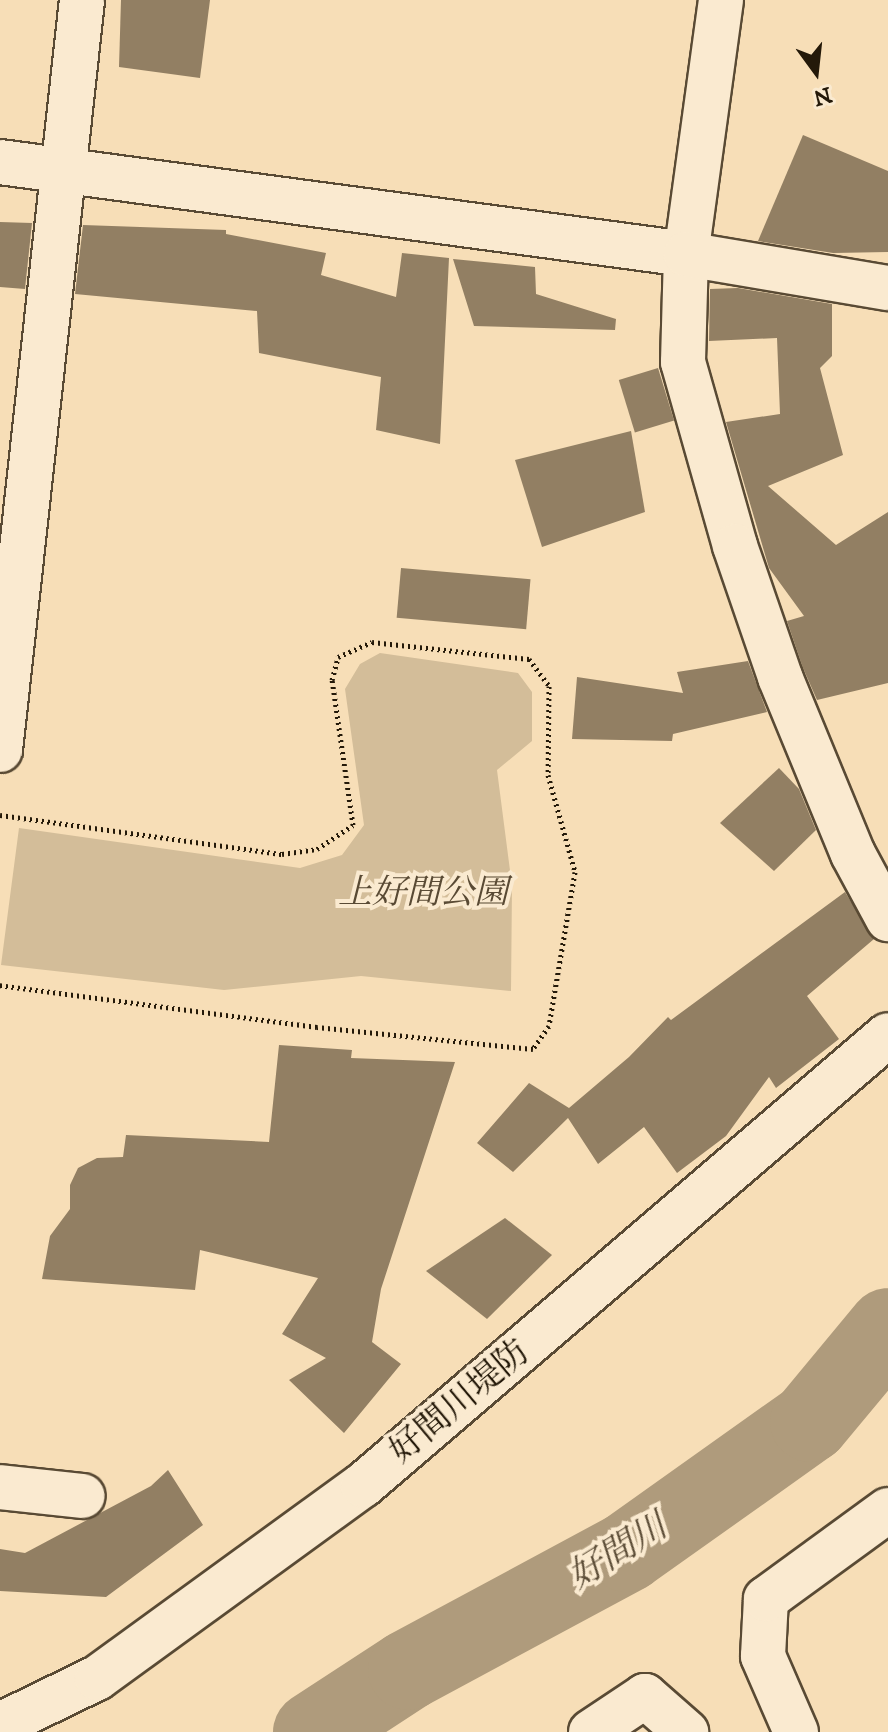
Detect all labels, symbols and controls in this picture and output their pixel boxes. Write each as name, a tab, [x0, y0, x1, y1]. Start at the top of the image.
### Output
north arrow	[776, 32, 856, 112]
text: N	[810, 80, 835, 111]
park label: 上好間公園	[338, 874, 508, 914]
street label: 好間川堤防	[382, 1332, 538, 1472]
water label: 好間川	[561, 1505, 675, 1599]

